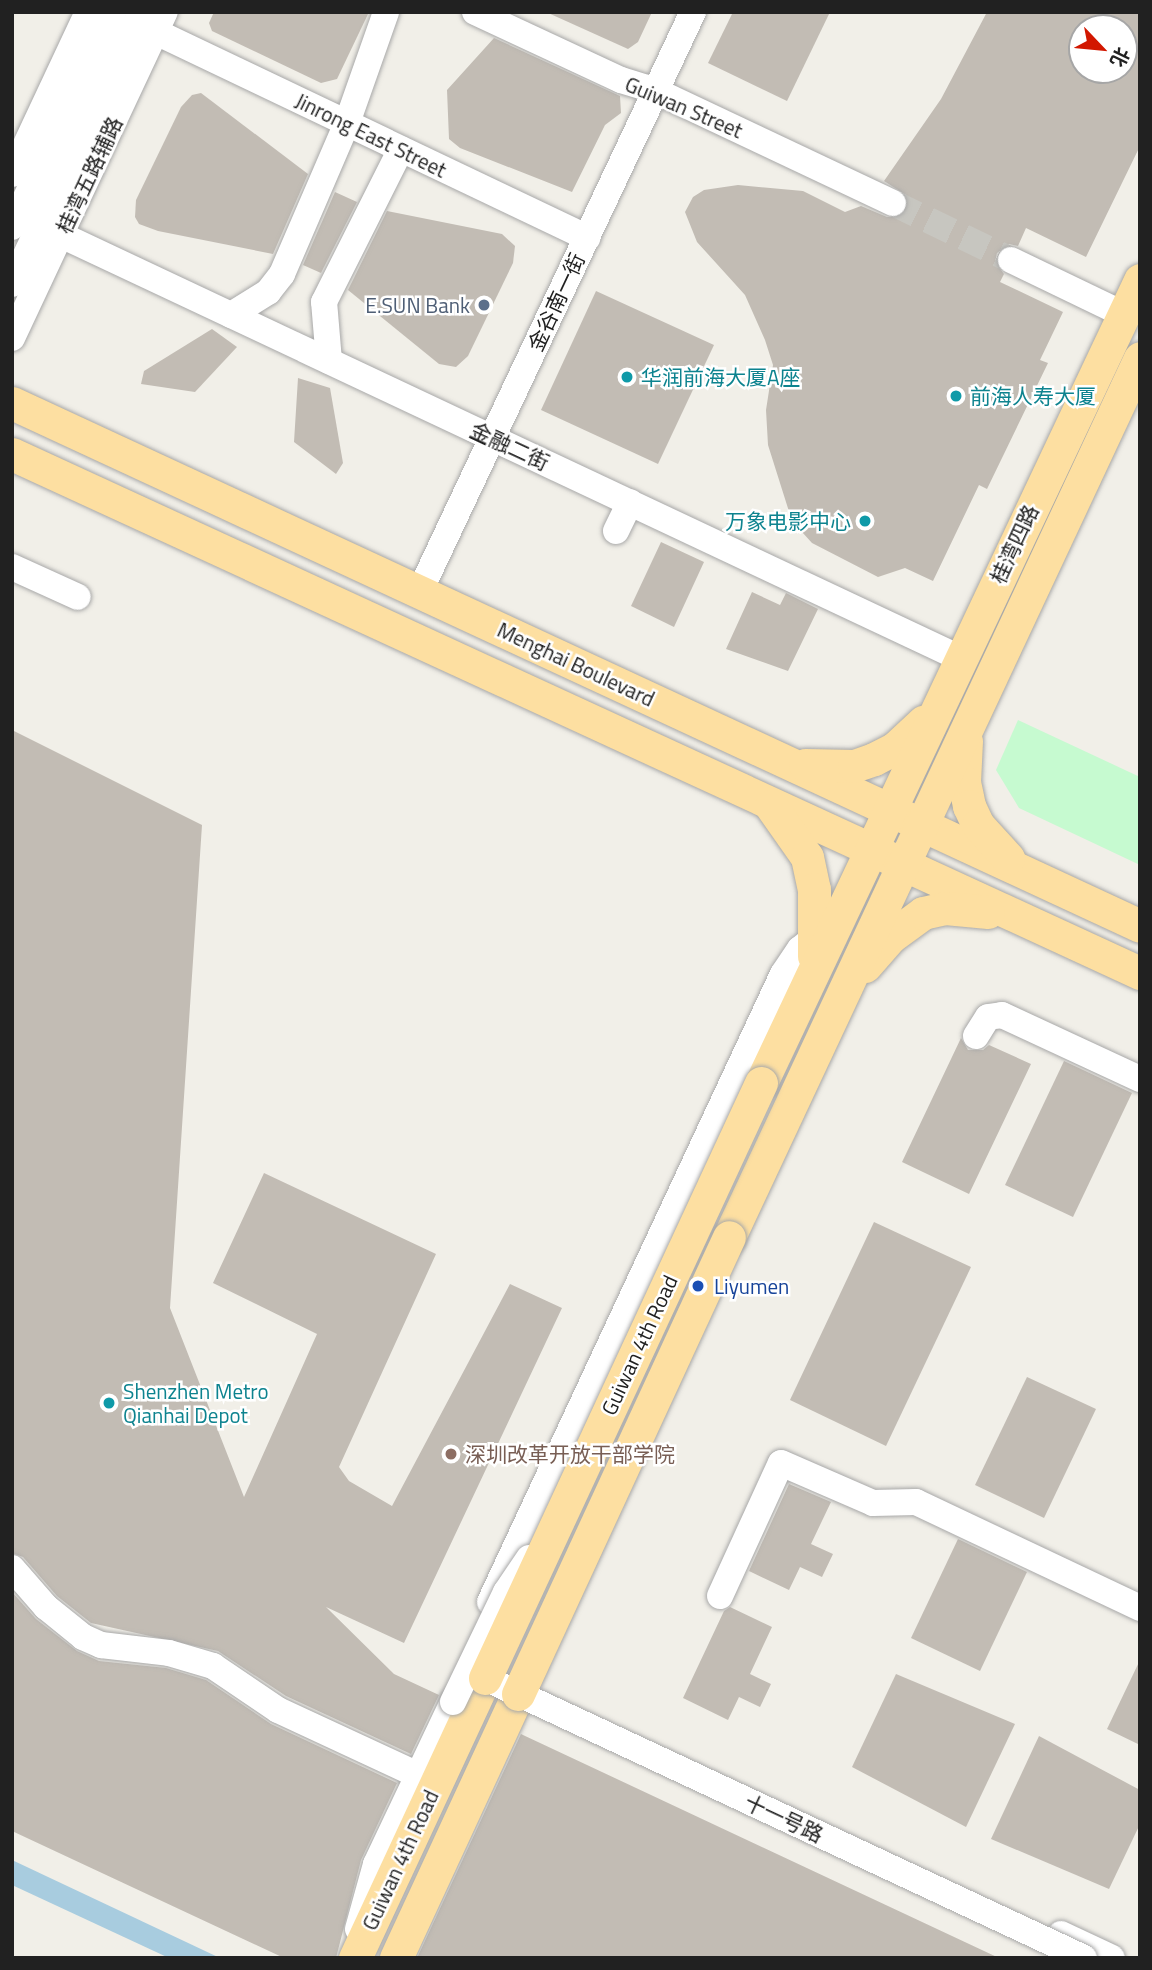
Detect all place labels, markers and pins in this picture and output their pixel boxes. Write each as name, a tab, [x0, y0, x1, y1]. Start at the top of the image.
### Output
place label: E.SUN Bank	[365, 292, 470, 318]
marker: E.SUN Bank	[476, 297, 492, 313]
place label: 华润前海大厦A座	[641, 364, 801, 390]
marker: 华润前海大厦A座	[619, 369, 635, 385]
place label: 前海人寿大厦	[970, 383, 1096, 409]
marker: 前海人寿大厦	[948, 388, 964, 404]
place label: 万象电影中心	[725, 508, 851, 534]
marker: 万象电影中心	[857, 513, 873, 529]
place label: Liyumen	[714, 1273, 789, 1299]
marker: Liyumen	[688, 1276, 708, 1296]
place label: Shenzhen Metro Qianhai Depot	[123, 1378, 268, 1428]
marker: Shenzhen Metro Qianhai Depot	[101, 1395, 117, 1411]
place label: 深圳改革开放干部学院	[465, 1441, 675, 1467]
marker: 深圳改革开放干部学院	[443, 1446, 459, 1462]

